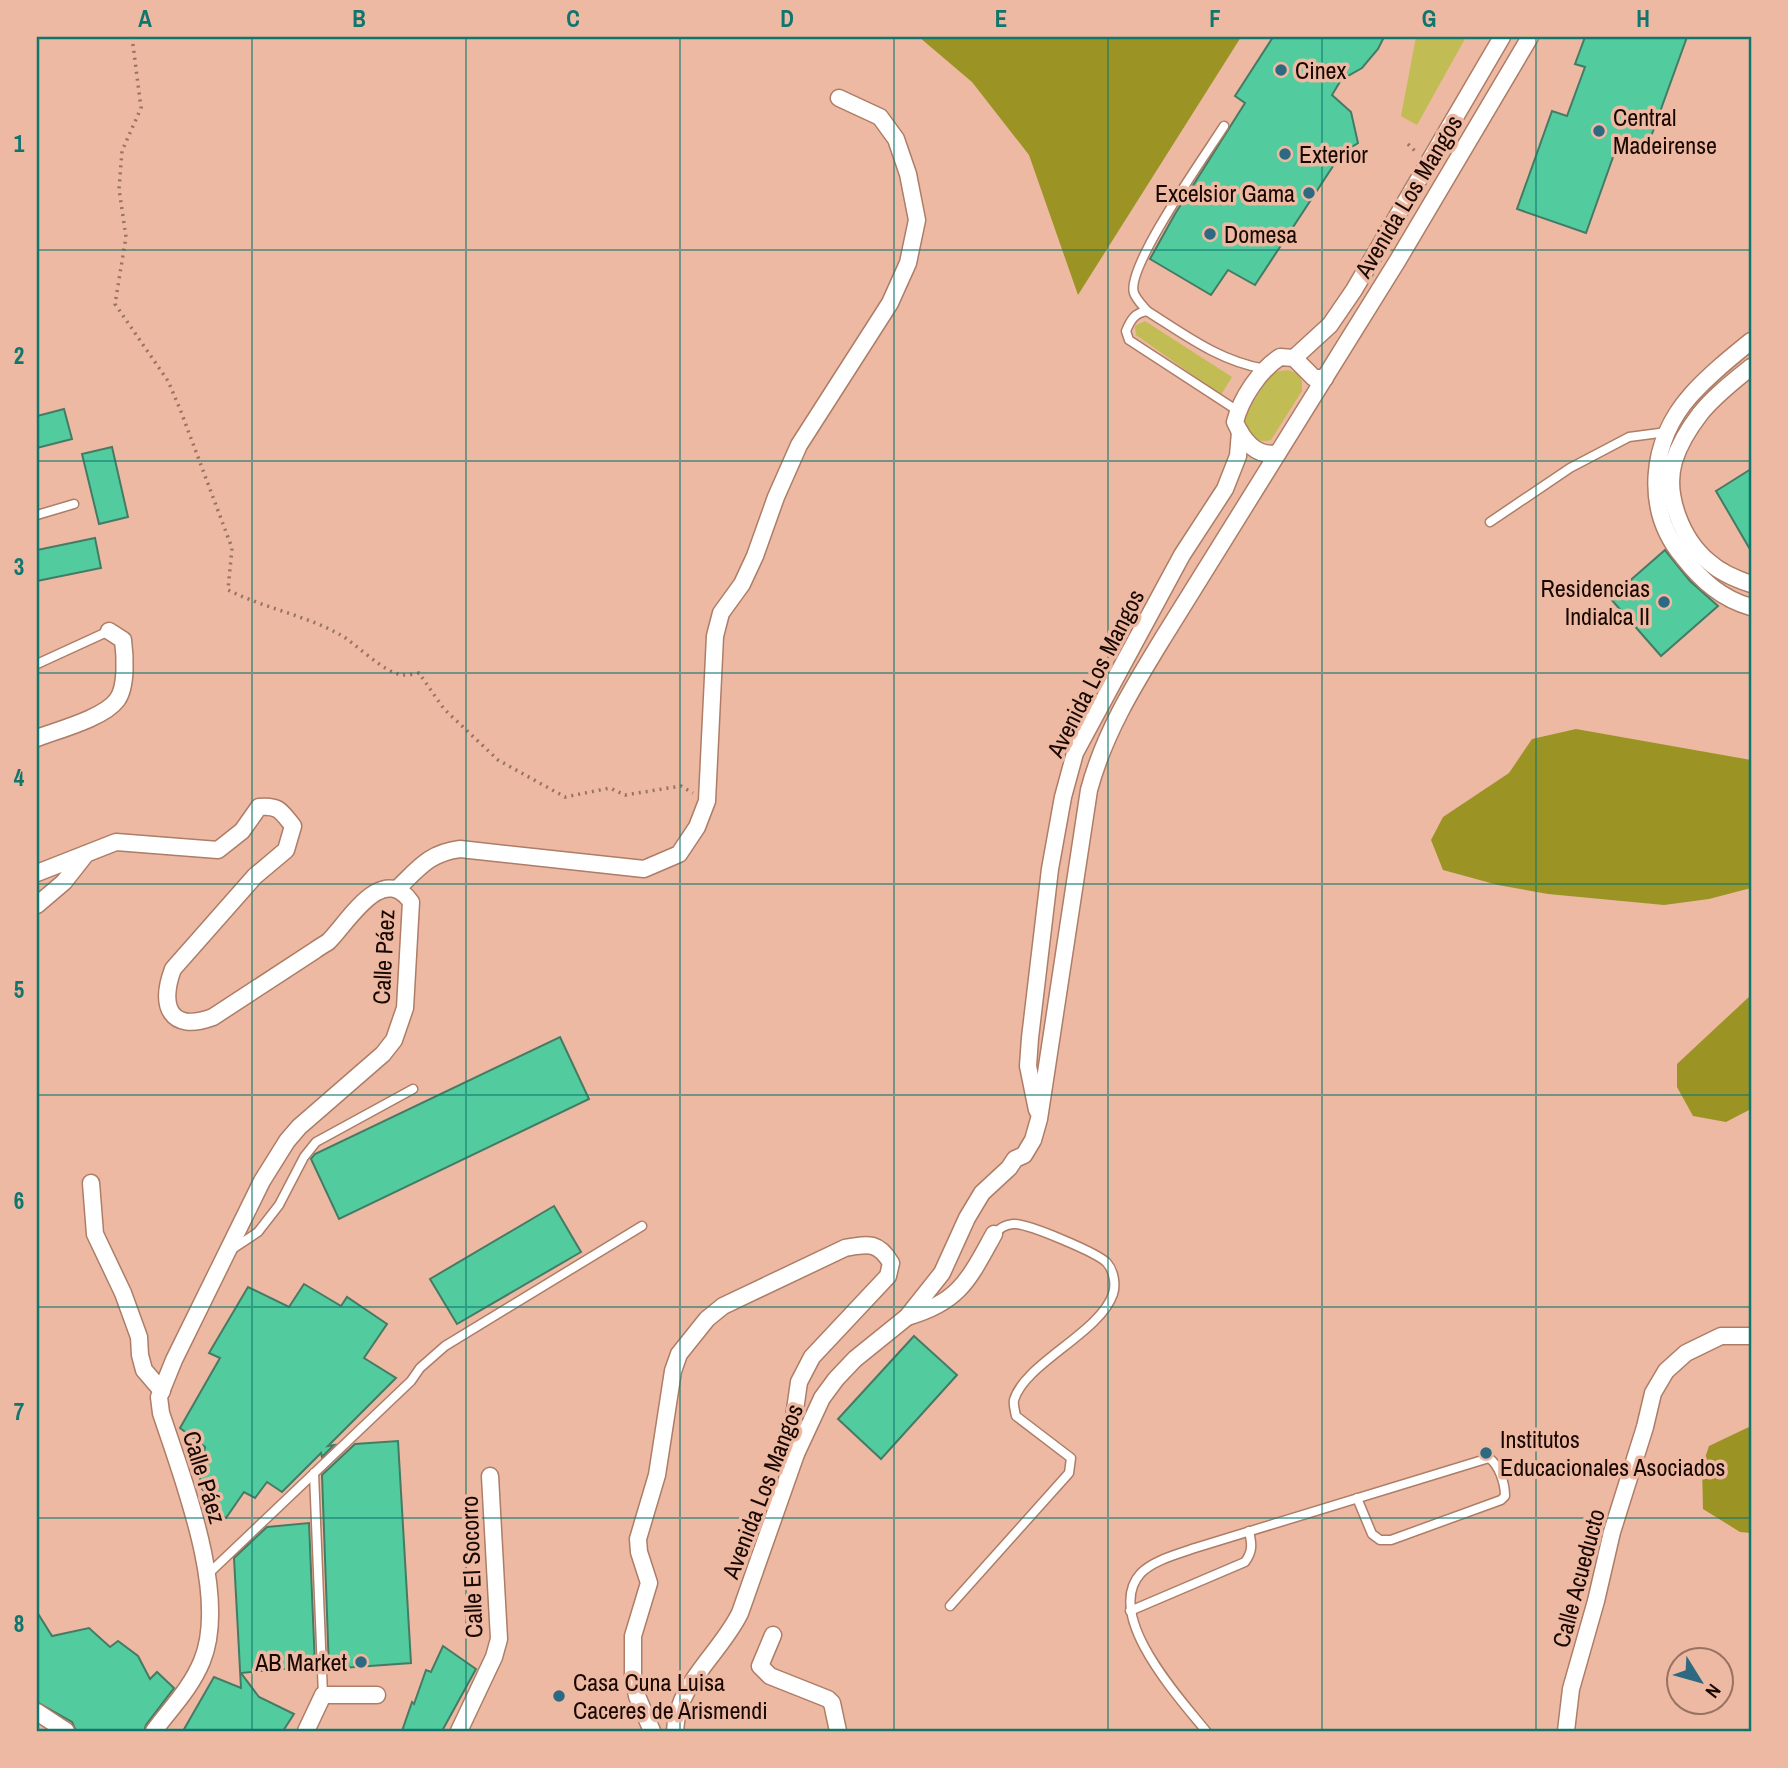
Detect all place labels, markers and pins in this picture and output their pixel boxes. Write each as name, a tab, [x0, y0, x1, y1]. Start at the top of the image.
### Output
place label: Cinex	[1295, 54, 1347, 86]
marker: Cinex	[1273, 62, 1289, 78]
place label: Central Madeirense	[1613, 101, 1717, 161]
marker: Central Madeirense	[1591, 123, 1607, 139]
place label: Exterior	[1299, 138, 1368, 170]
marker: Exterior	[1277, 146, 1293, 162]
place label: Excelsior Gama	[1155, 177, 1295, 209]
marker: Excelsior Gama	[1301, 185, 1317, 201]
place label: Domesa	[1224, 218, 1297, 250]
marker: Domesa	[1202, 226, 1218, 242]
place label: Residencias Indialca II	[1541, 572, 1650, 632]
marker: Residencias Indialca II	[1656, 594, 1672, 610]
place label: Institutos Educacionales Asociados	[1500, 1423, 1725, 1483]
marker: Institutos Educacionales Asociados	[1478, 1445, 1494, 1461]
place label: AB Market	[254, 1646, 348, 1678]
marker: AB Market	[353, 1654, 369, 1670]
place label: Casa Cuna Luisa Caceres de Arismendi	[573, 1666, 768, 1726]
marker: Casa Cuna Luisa Caceres de Arismendi	[551, 1688, 567, 1704]

